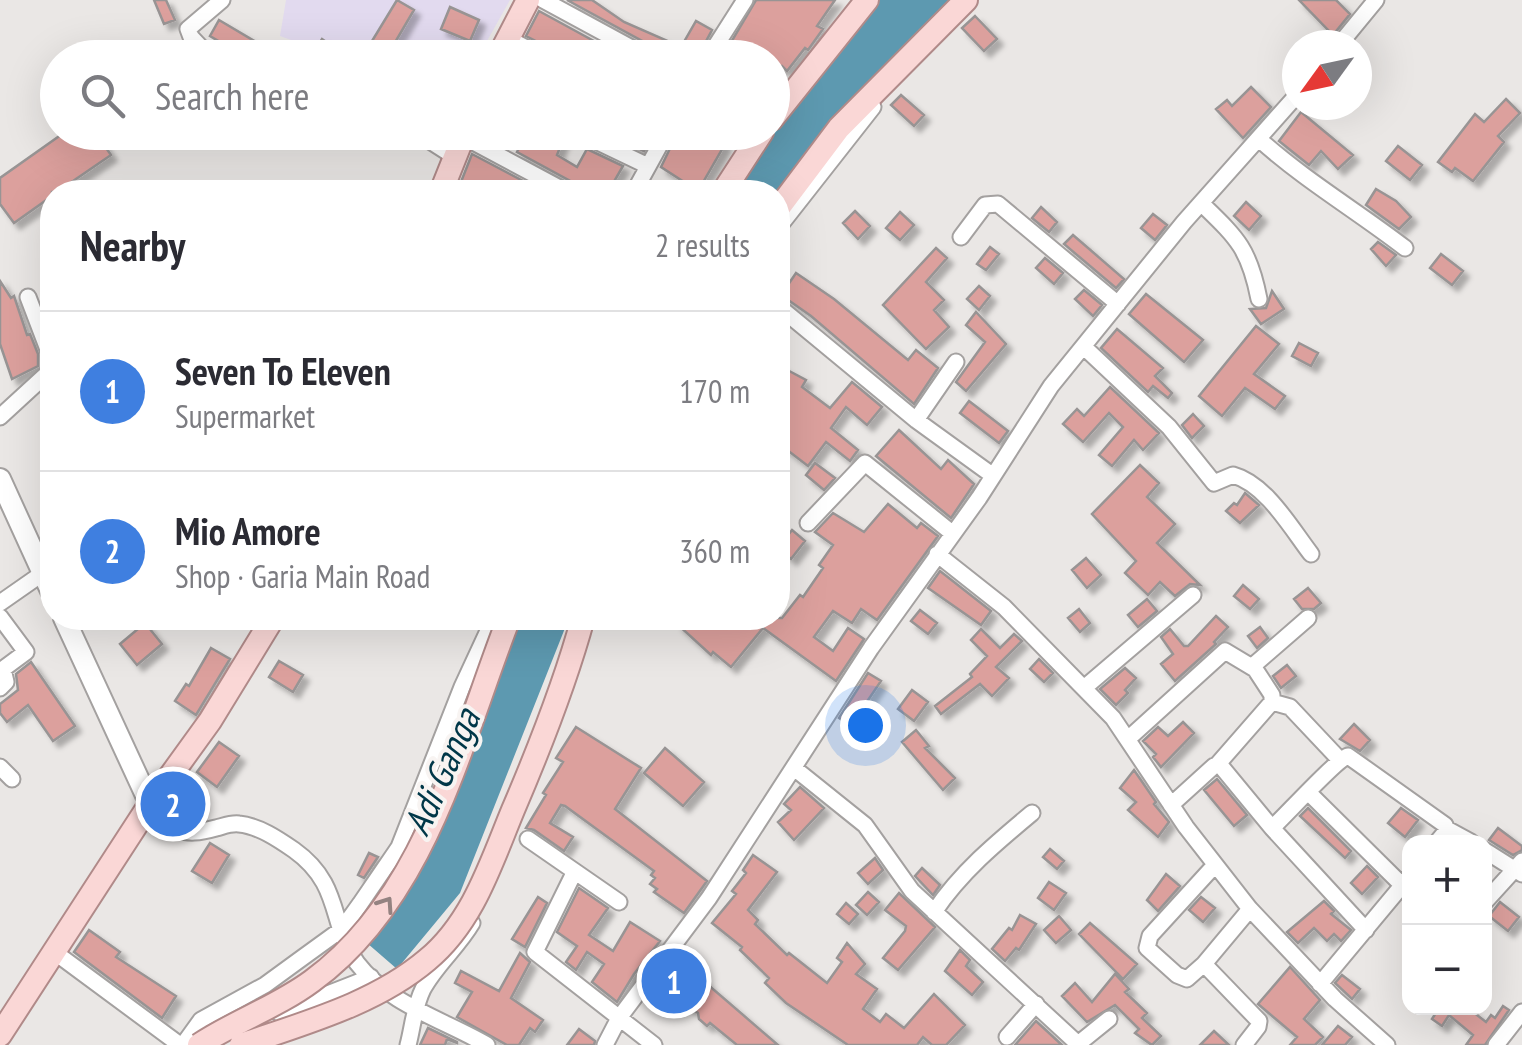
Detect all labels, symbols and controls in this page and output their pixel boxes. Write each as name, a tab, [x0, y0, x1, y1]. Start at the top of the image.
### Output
north arrow	[1282, 30, 1372, 120]
search box	[40, 40, 790, 150]
icon: search	[75, 68, 130, 123]
text: Search here	[155, 71, 309, 120]
text: Nearby	[80, 218, 185, 273]
text: 2 results	[655, 224, 750, 266]
text: Seven To Eleven	[175, 346, 391, 395]
text: 1	[105, 370, 120, 412]
text: 170 m	[679, 370, 750, 412]
text: Supermarket	[175, 395, 315, 437]
text: Mio Amore	[175, 506, 321, 555]
text: 2	[105, 530, 120, 572]
text: 360 m	[679, 530, 750, 572]
text: Shop · Garia Main Road	[175, 555, 430, 597]
water label: Adi Ganga	[391, 699, 491, 842]
your location	[840, 700, 891, 751]
pin: 2	[140, 766, 206, 842]
map controls	[1402, 835, 1492, 1015]
button: +	[1402, 835, 1492, 925]
one-way arrow	[374, 896, 392, 915]
button: −	[1402, 925, 1492, 1015]
pin: 1	[642, 944, 706, 1018]

